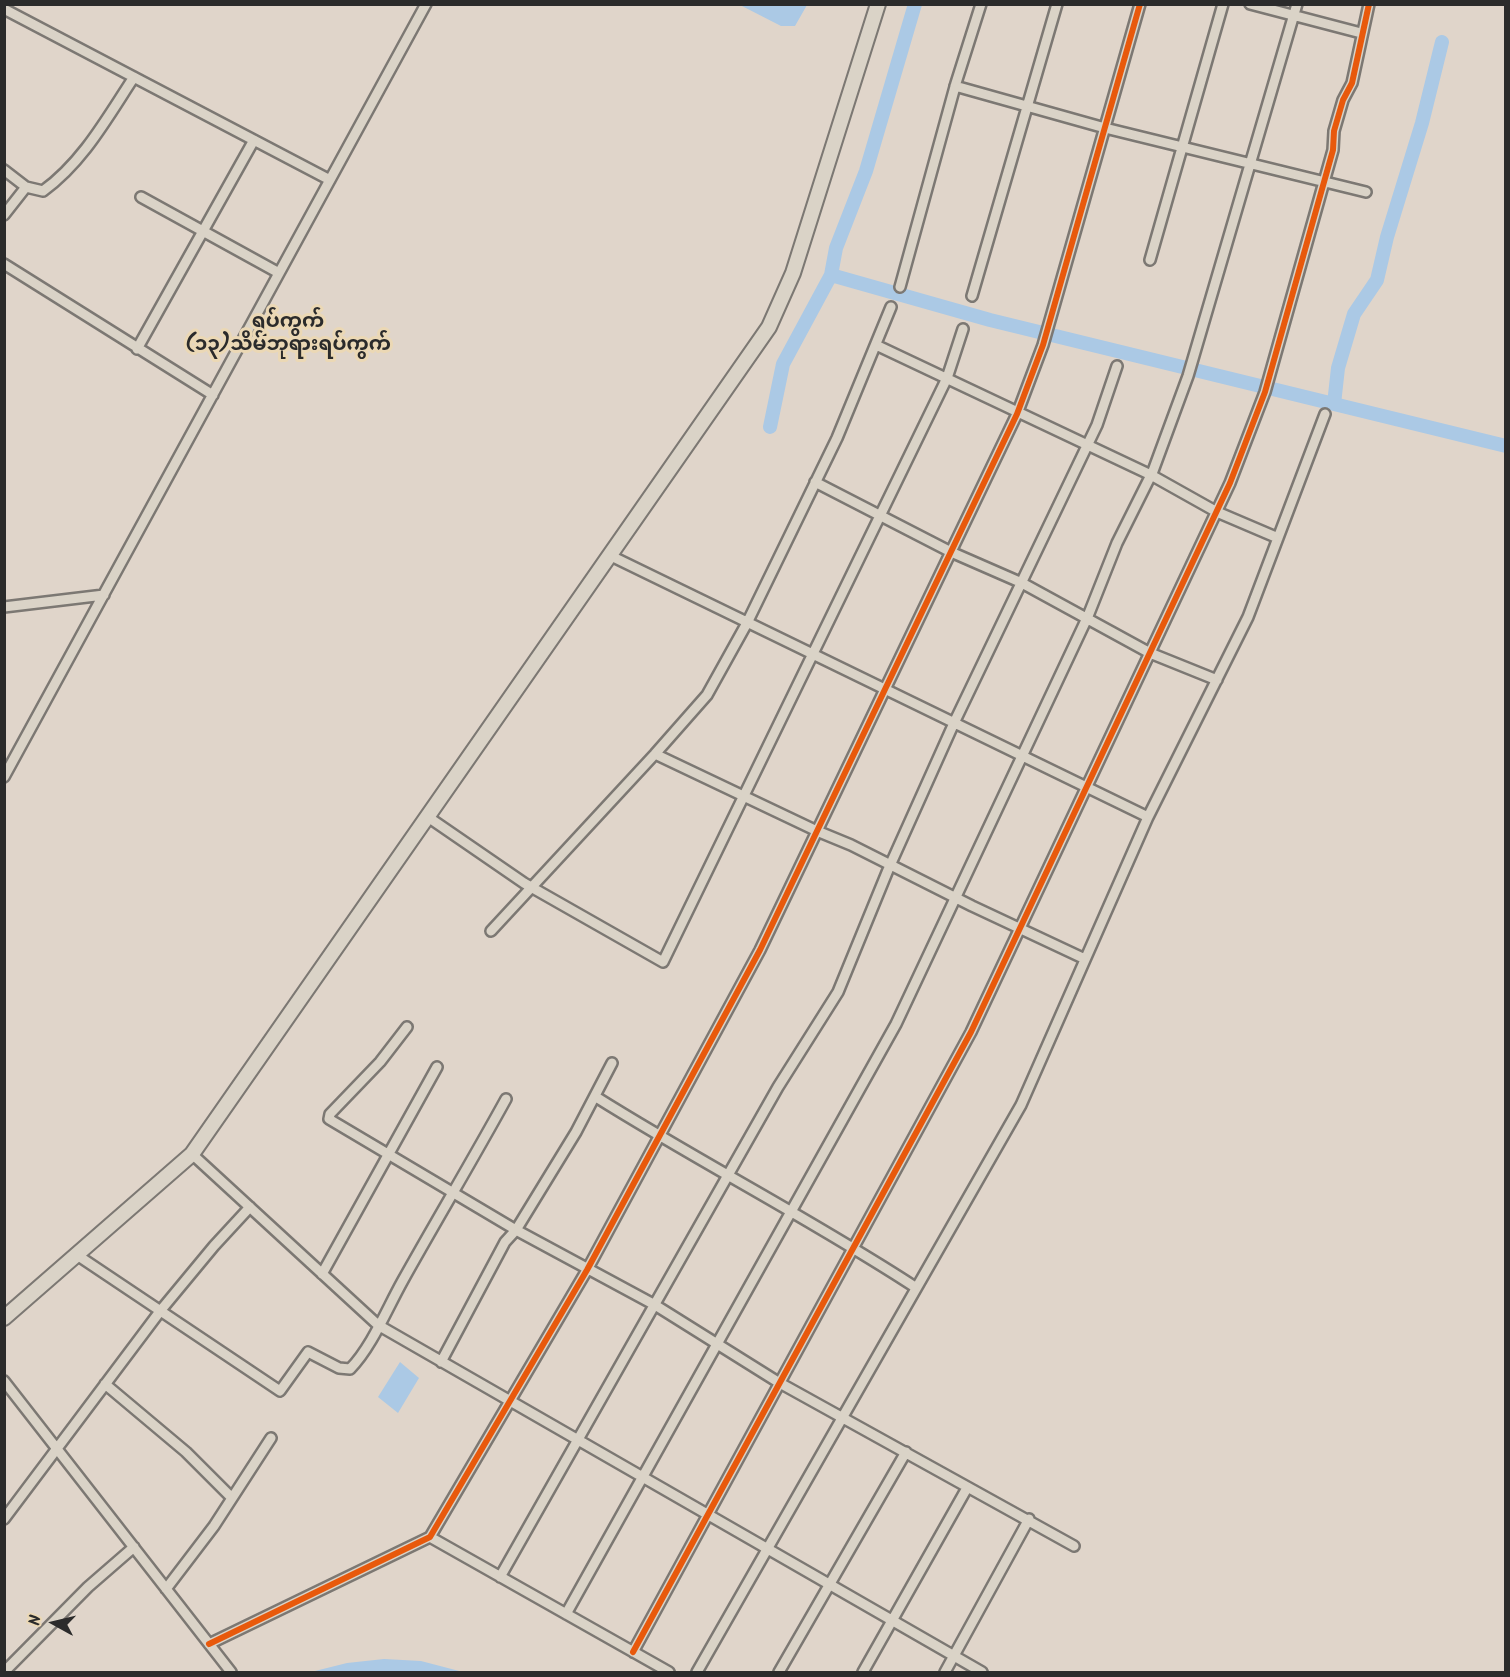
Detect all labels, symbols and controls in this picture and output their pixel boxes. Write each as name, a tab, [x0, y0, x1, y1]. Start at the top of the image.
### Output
district label: ရပ်ကွက် (၁၃)သိမ်ဘုရားရပ်ကွက်	[185, 312, 391, 359]
north arrow	[24, 1593, 84, 1653]
text: N	[23, 1614, 49, 1627]

